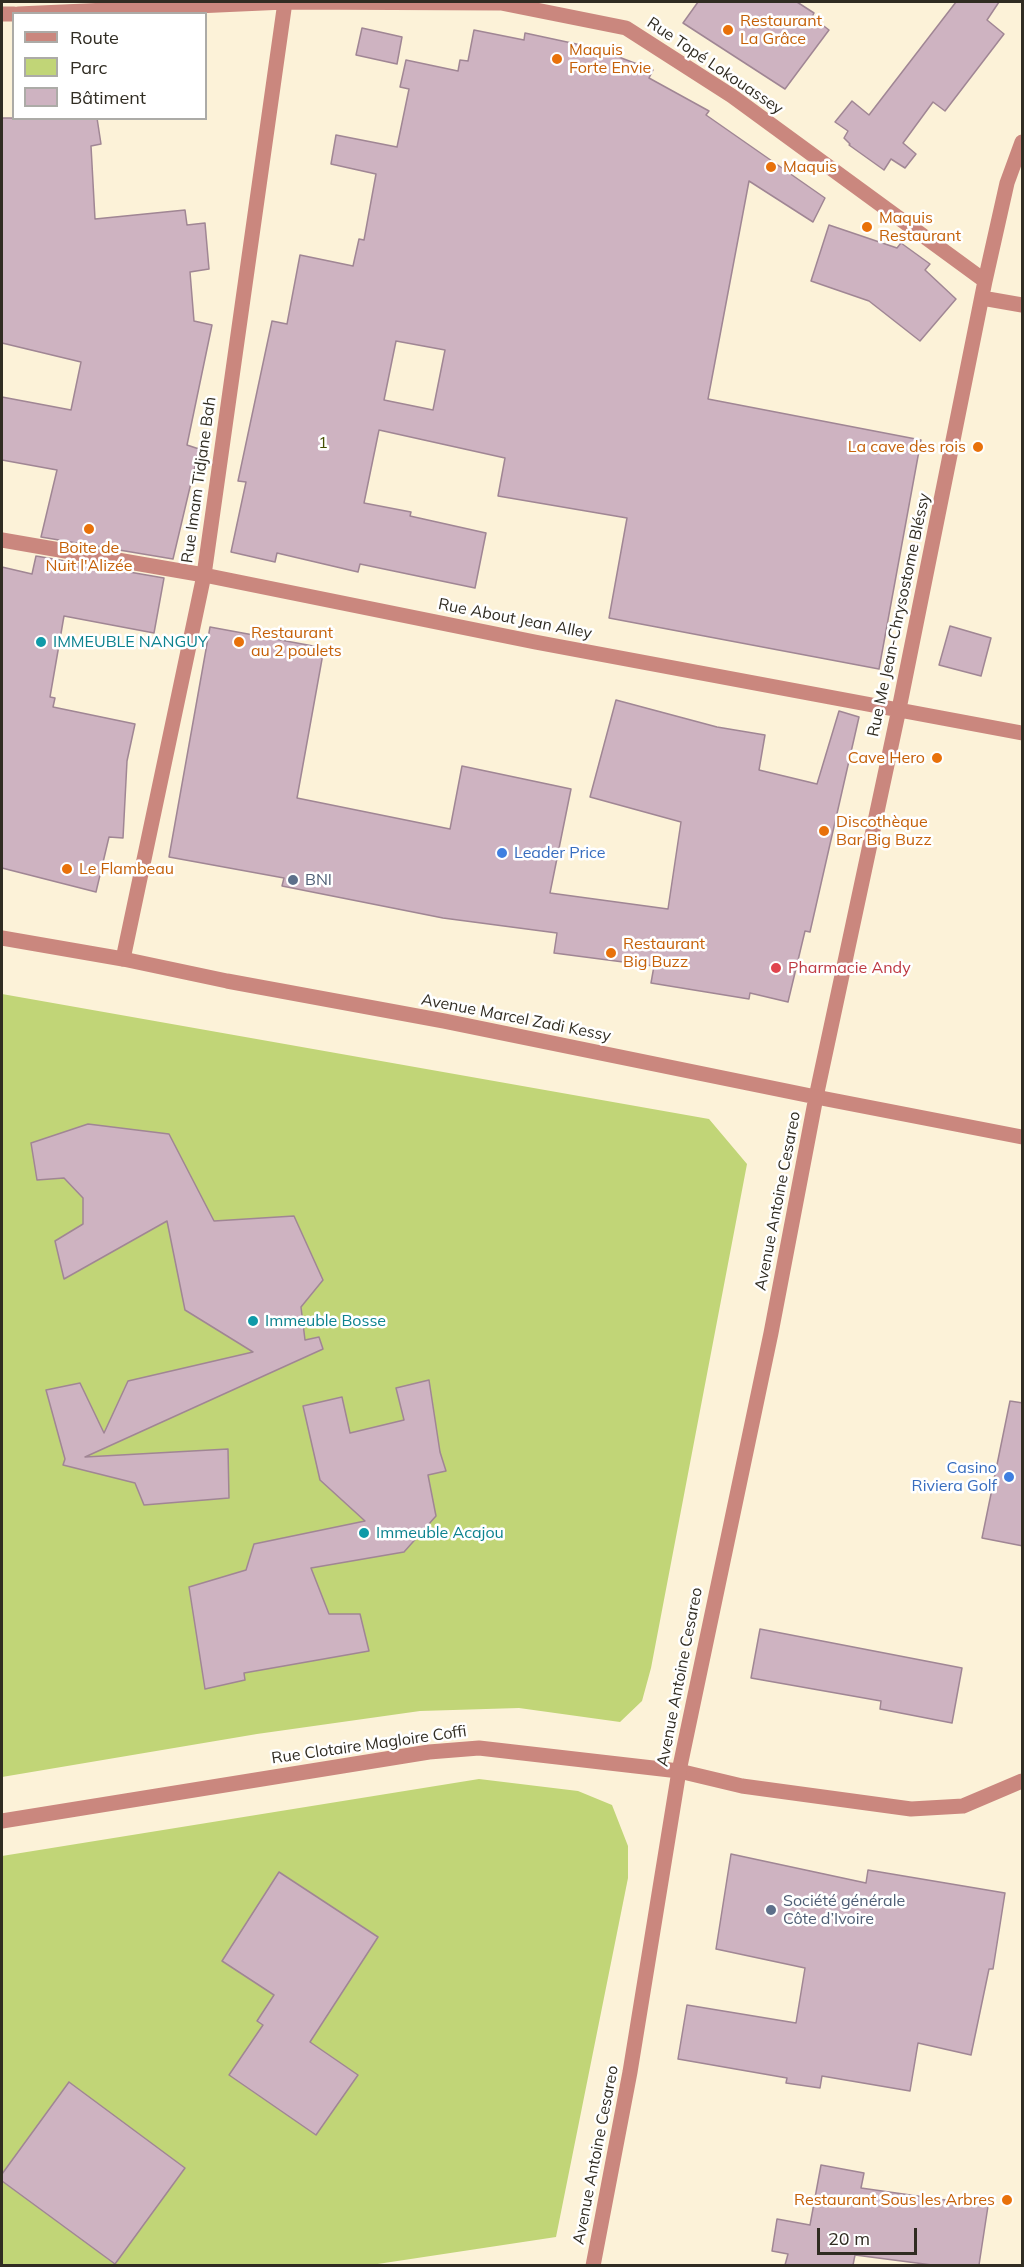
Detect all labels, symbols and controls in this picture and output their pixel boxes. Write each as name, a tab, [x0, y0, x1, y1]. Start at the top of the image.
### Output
place label: Restaurant La Grâce	[740, 11, 822, 49]
legend	[12, 12, 207, 120]
street label: Rue Topé Lokouassey	[643, 13, 787, 119]
marker: Restaurant La Grâce	[721, 23, 735, 37]
text: Route	[70, 26, 119, 49]
place label: Maquis Forte Envie	[569, 40, 651, 78]
marker: Maquis Forte Envie	[550, 52, 564, 66]
text: Parc	[70, 56, 107, 79]
text: Bâtiment	[70, 86, 146, 109]
place label: Maquis	[783, 157, 837, 177]
marker: Maquis	[764, 160, 778, 174]
place label: Maquis Restaurant	[879, 208, 961, 246]
marker: Maquis Restaurant	[860, 220, 874, 234]
street label: Rue Imam Tidjane Bah	[178, 396, 220, 564]
park label: 1	[318, 433, 328, 453]
place label: La cave des rois	[848, 437, 966, 457]
marker: La cave des rois	[971, 440, 985, 454]
street label: Rue Me Jean-Chrysostome Bléssy	[864, 491, 934, 739]
marker: Boite de Nuit l'Alizée	[82, 522, 96, 536]
place label: Boite de Nuit l'Alizée	[45, 538, 133, 576]
street label: Rue About Jean Alley	[436, 595, 594, 643]
place label: Restaurant au 2 poulets	[251, 623, 342, 661]
place label: IMMEUBLE NANGUY	[53, 632, 208, 652]
marker: IMMEUBLE NANGUY	[34, 635, 48, 649]
marker: Restaurant au 2 poulets	[232, 635, 246, 649]
place label: Cave Hero	[848, 748, 925, 768]
marker: Cave Hero	[930, 751, 944, 765]
place label: Discothèque Bar Big Buzz	[836, 812, 932, 850]
marker: Discothèque Bar Big Buzz	[817, 824, 831, 838]
place label: Leader Price	[514, 843, 606, 863]
marker: Leader Price	[495, 846, 509, 860]
place label: Le Flambeau	[79, 859, 174, 879]
marker: Le Flambeau	[60, 862, 74, 876]
place label: BNI	[305, 870, 332, 890]
marker: BNI	[286, 873, 300, 887]
place label: Restaurant Big Buzz	[623, 934, 705, 972]
marker: Restaurant Big Buzz	[604, 946, 618, 960]
place label: Pharmacie Andy	[788, 958, 911, 978]
marker: Pharmacie Andy	[769, 961, 783, 975]
street label: Avenue Marcel Zadi Kessy	[420, 990, 612, 1046]
street label: Avenue Antoine Cesareo	[751, 1110, 805, 1292]
place label: Immeuble Bosse	[265, 1311, 386, 1331]
marker: Immeuble Bosse	[246, 1314, 260, 1328]
place label: Casino Riviera Golf	[912, 1458, 997, 1496]
marker: Casino Riviera Golf	[1002, 1470, 1016, 1484]
place label: Immeuble Acajou	[376, 1523, 504, 1543]
marker: Immeuble Acajou	[357, 1526, 371, 1540]
street label: Avenue Antoine Cesareo	[653, 1586, 707, 1768]
street label: Rue Clotaire Magloire Coffi	[270, 1722, 468, 1768]
place label: Société générale Côte d’Ivoire	[783, 1891, 905, 1929]
marker: Société générale Côte d’Ivoire	[764, 1903, 778, 1917]
street label: Avenue Antoine Cesareo	[569, 2064, 623, 2246]
place label: Restaurant Sous les Arbres	[794, 2190, 995, 2210]
marker: Restaurant Sous les Arbres	[1000, 2193, 1014, 2207]
scale bar	[820, 2216, 920, 2254]
text: 20 m	[828, 2227, 870, 2250]

